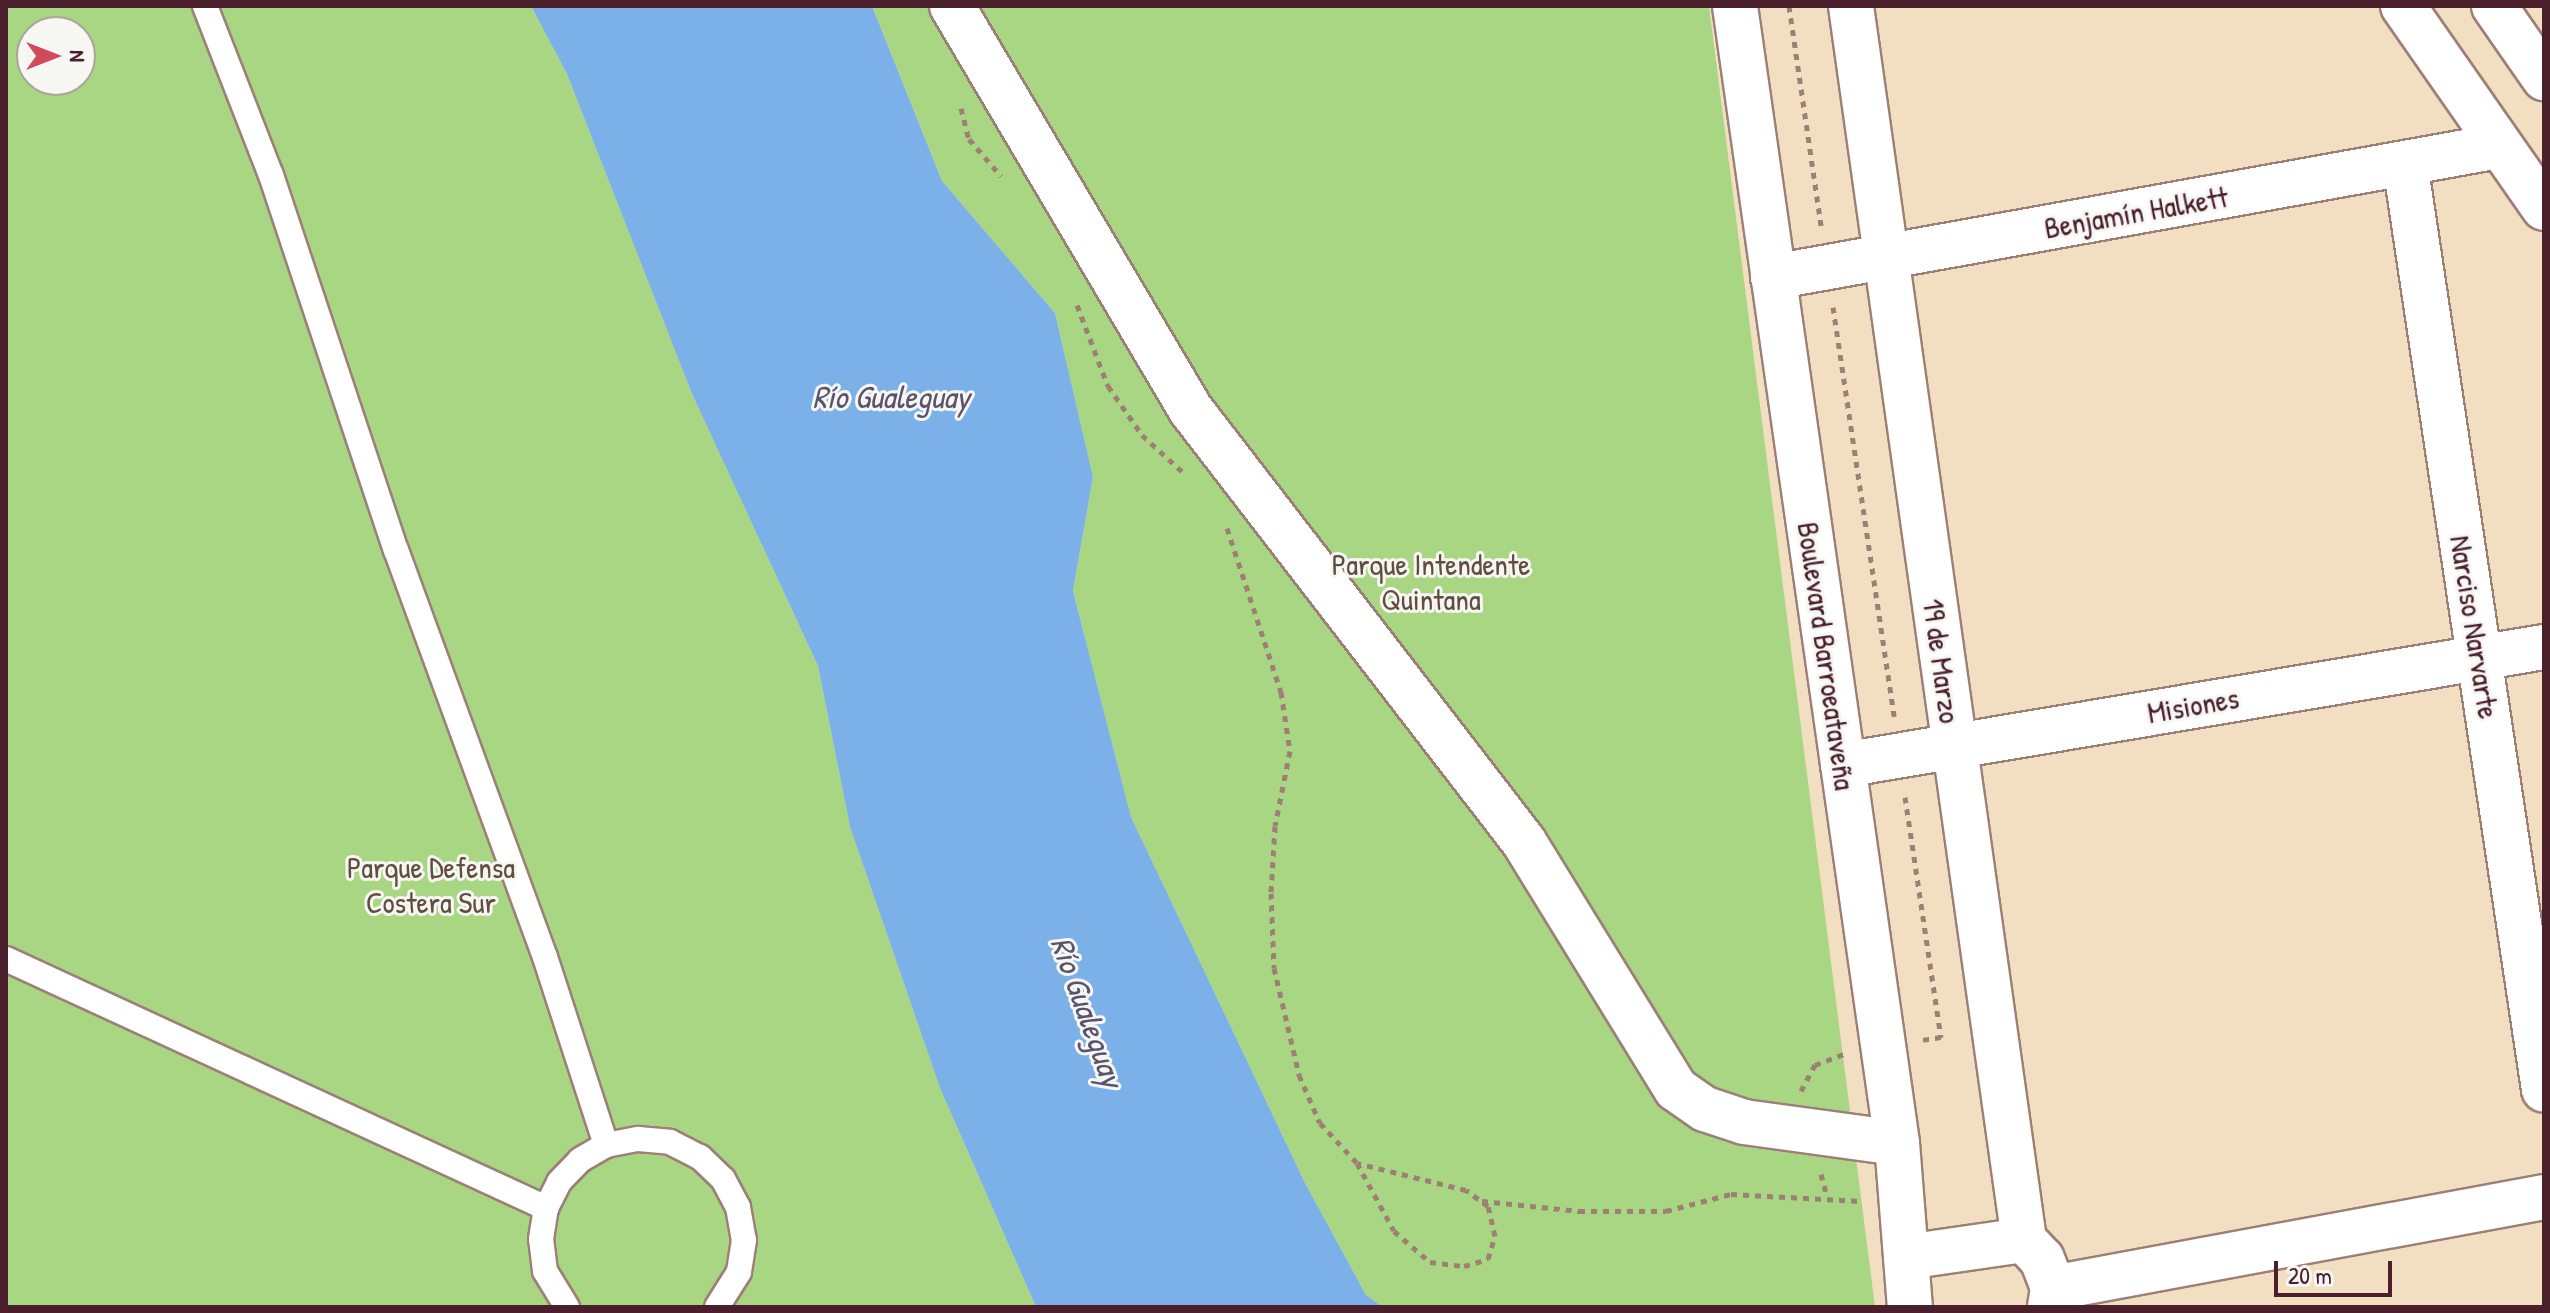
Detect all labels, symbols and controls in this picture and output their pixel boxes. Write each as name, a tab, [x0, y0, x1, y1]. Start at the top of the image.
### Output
north arrow	[16, 16, 96, 96]
text: N	[63, 50, 93, 62]
street label: Benjamín Halkett	[2041, 178, 2231, 246]
water label: Río Gualeguay	[812, 378, 970, 416]
street label: Boulevard Barroeataveña	[1790, 520, 1864, 792]
street label: Narciso Narvarte	[2443, 533, 2507, 721]
park label: Parque Intendente Quintana	[1332, 546, 1530, 616]
street label: 19 de Marzo	[1915, 596, 1969, 726]
street label: Misiones	[2145, 679, 2241, 731]
park label: Parque Defensa Costera Sur	[347, 849, 515, 920]
water label: Río Gualeguay	[1042, 932, 1132, 1092]
scale bar	[2278, 1245, 2396, 1295]
text: 20 m	[2288, 1259, 2332, 1291]

